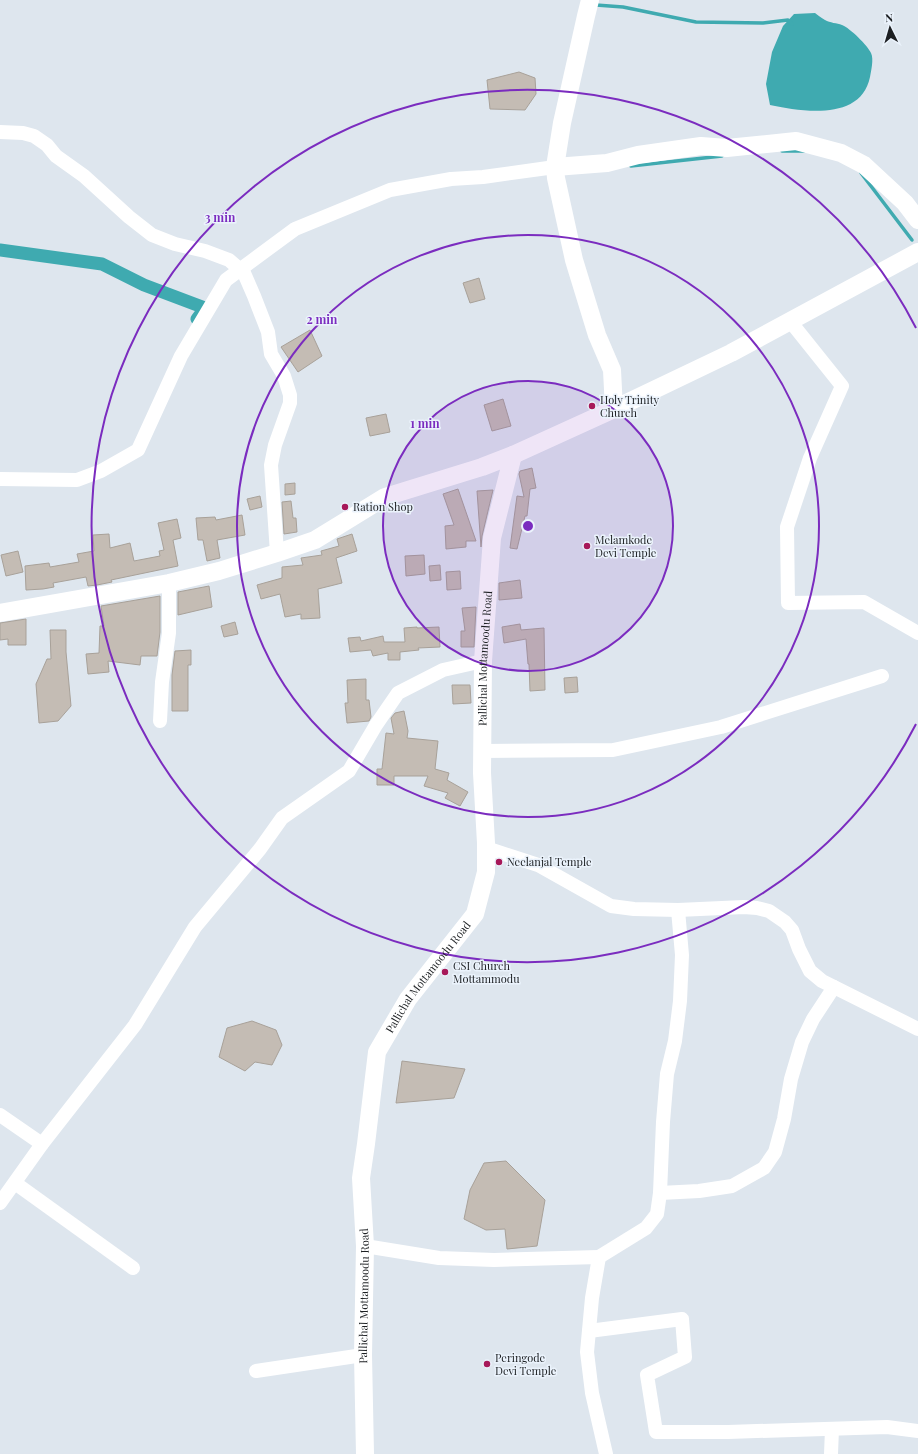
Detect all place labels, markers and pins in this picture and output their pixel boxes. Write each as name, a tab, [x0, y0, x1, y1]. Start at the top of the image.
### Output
place label: Holy Trinity Church	[600, 392, 660, 420]
marker: Holy Trinity Church	[587, 401, 597, 411]
place label: Ration Shop	[353, 499, 413, 514]
marker: Ration Shop	[340, 502, 350, 512]
centre of rings	[521, 519, 535, 533]
place label: Melamkode Devi Temple	[595, 532, 657, 560]
marker: Melamkode Devi Temple	[582, 541, 592, 551]
place label: Neelanjal Temple	[507, 854, 592, 869]
marker: Neelanjal Temple	[494, 857, 504, 867]
place label: CSI Church Mottammodu	[453, 958, 520, 986]
marker: CSI Church Mottammodu	[440, 967, 450, 977]
place label: Peringode Devi Temple	[495, 1350, 557, 1378]
marker: Peringode Devi Temple	[482, 1359, 492, 1369]

